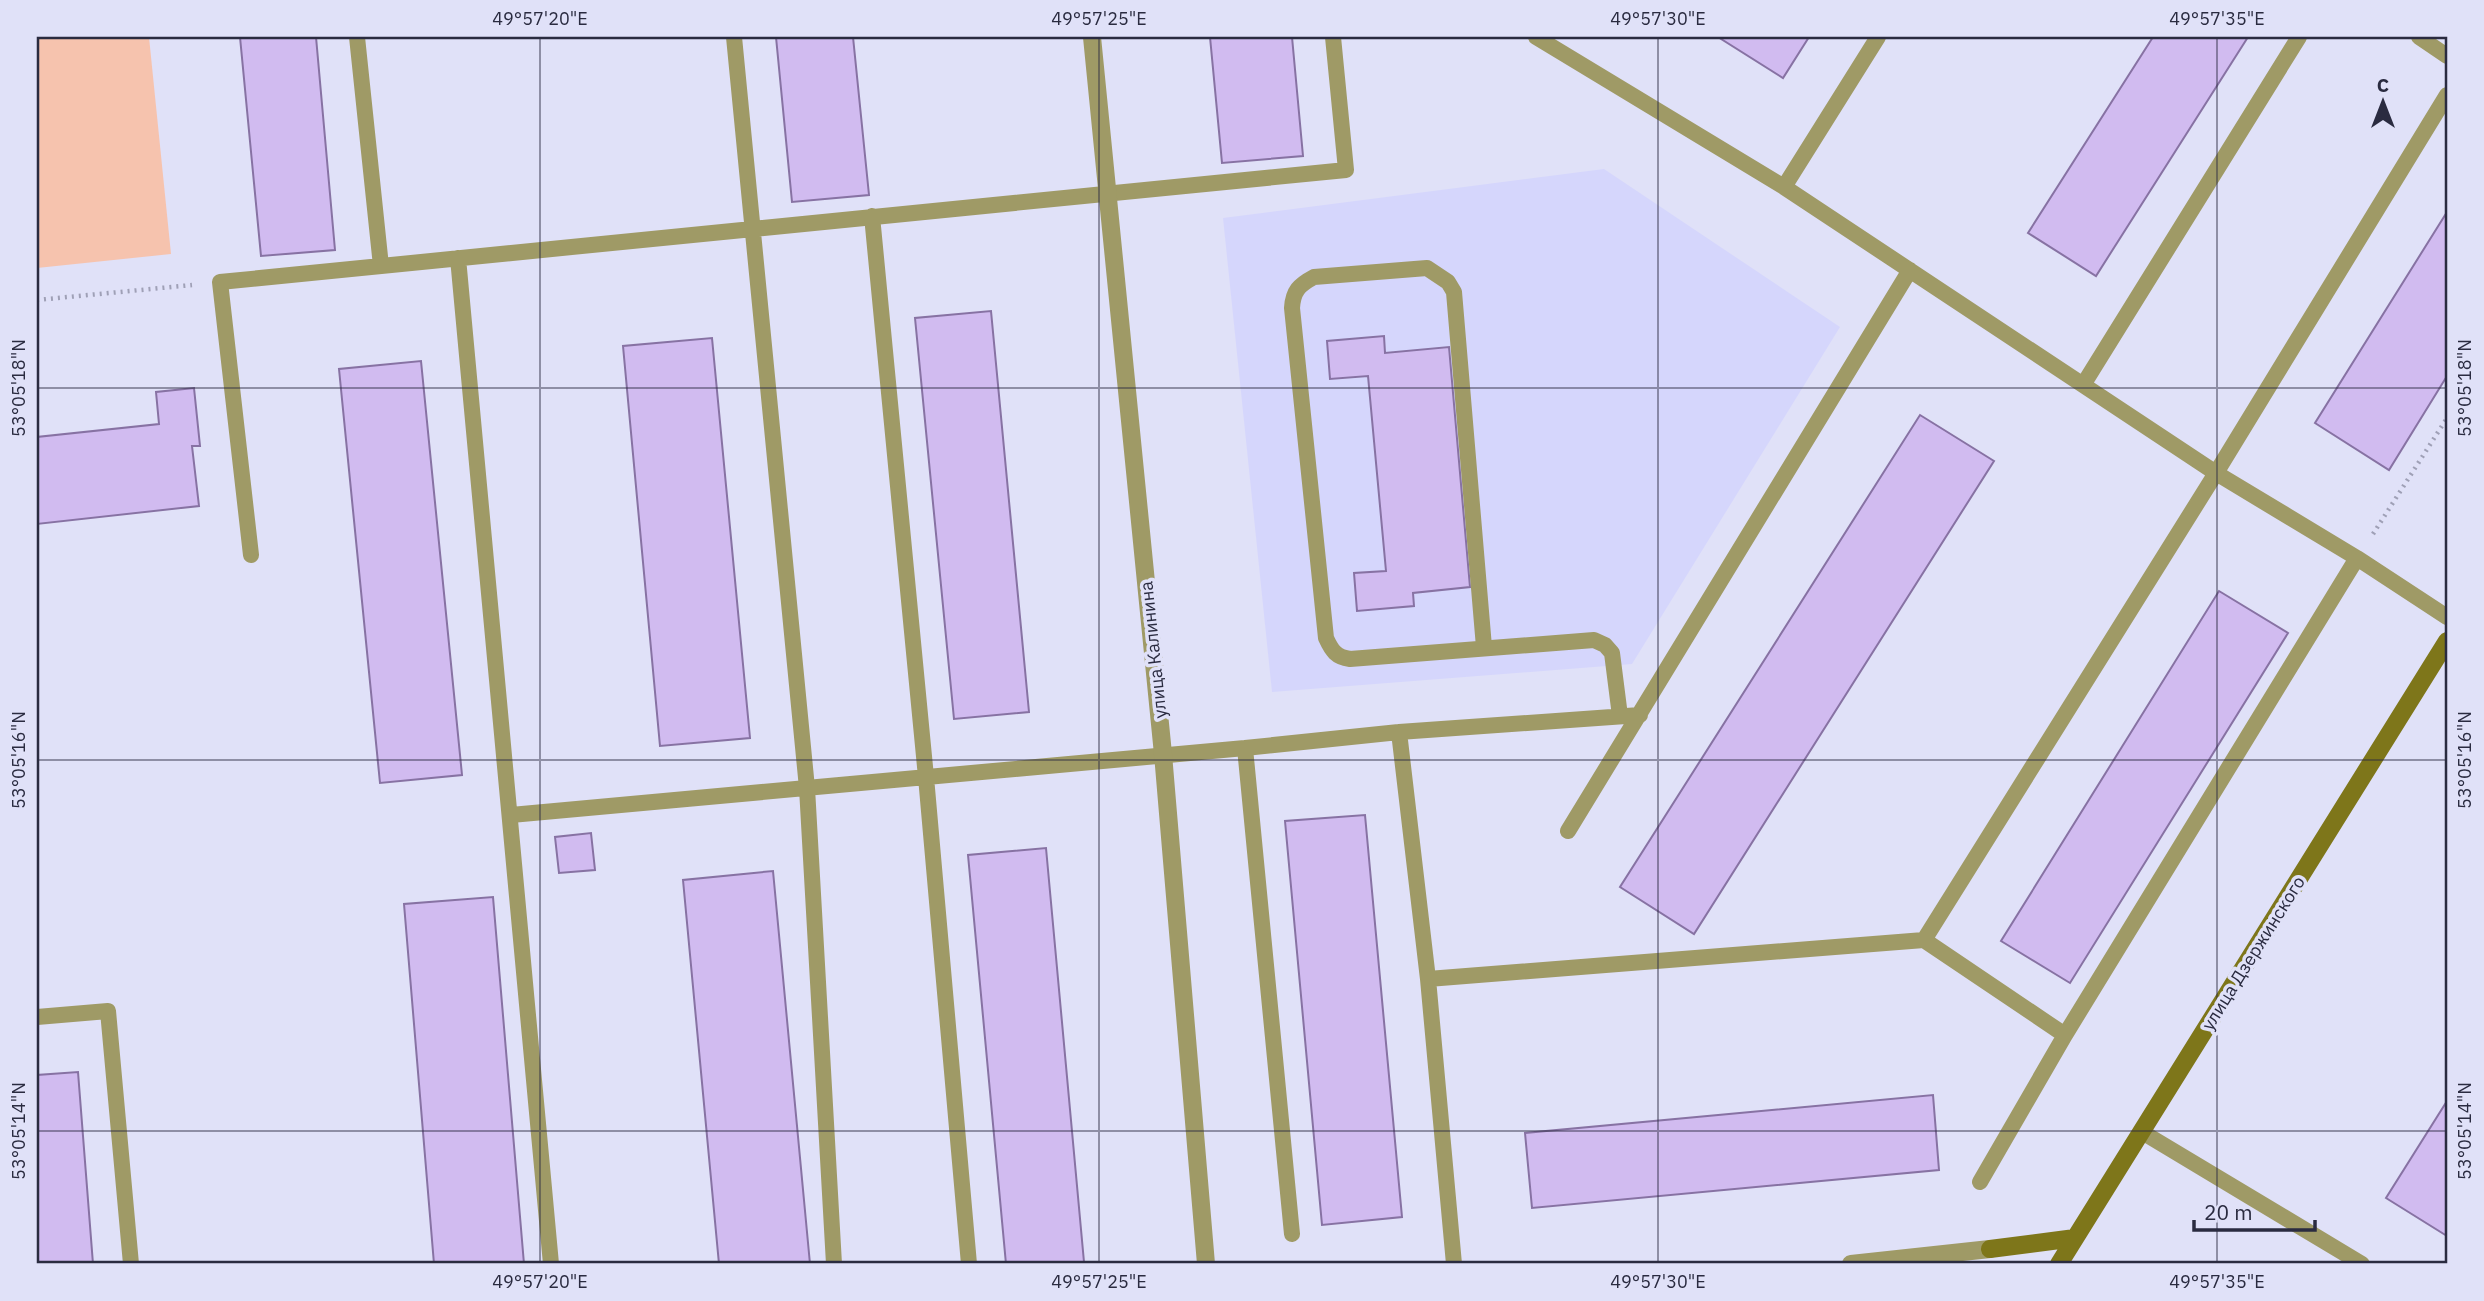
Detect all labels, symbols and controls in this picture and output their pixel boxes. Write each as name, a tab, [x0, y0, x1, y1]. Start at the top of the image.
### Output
text: 49°57'20"E	[492, 7, 588, 30]
text: 49°57'25"E	[1051, 7, 1147, 30]
text: 49°57'30"E	[1610, 7, 1706, 30]
text: 49°57'35"E	[2169, 7, 2265, 30]
north arrow	[2348, 66, 2418, 136]
text: С	[2377, 73, 2389, 97]
text: 53°05'18"N	[7, 339, 30, 437]
text: 53°05'18"N	[2453, 339, 2476, 437]
street label: улица Калинина	[1134, 580, 1172, 720]
text: 53°05'16"N	[7, 711, 30, 809]
text: 53°05'16"N	[2453, 711, 2476, 809]
street label: улица Дзержинского	[2196, 872, 2310, 1034]
text: 53°05'14"N	[7, 1082, 30, 1180]
text: 53°05'14"N	[2453, 1082, 2476, 1180]
scale bar	[2194, 1189, 2314, 1233]
text: 20 m	[2204, 1198, 2253, 1226]
text: 49°57'20"E	[492, 1270, 588, 1293]
text: 49°57'25"E	[1051, 1270, 1147, 1293]
text: 49°57'30"E	[1610, 1270, 1706, 1293]
text: 49°57'35"E	[2169, 1270, 2265, 1293]

